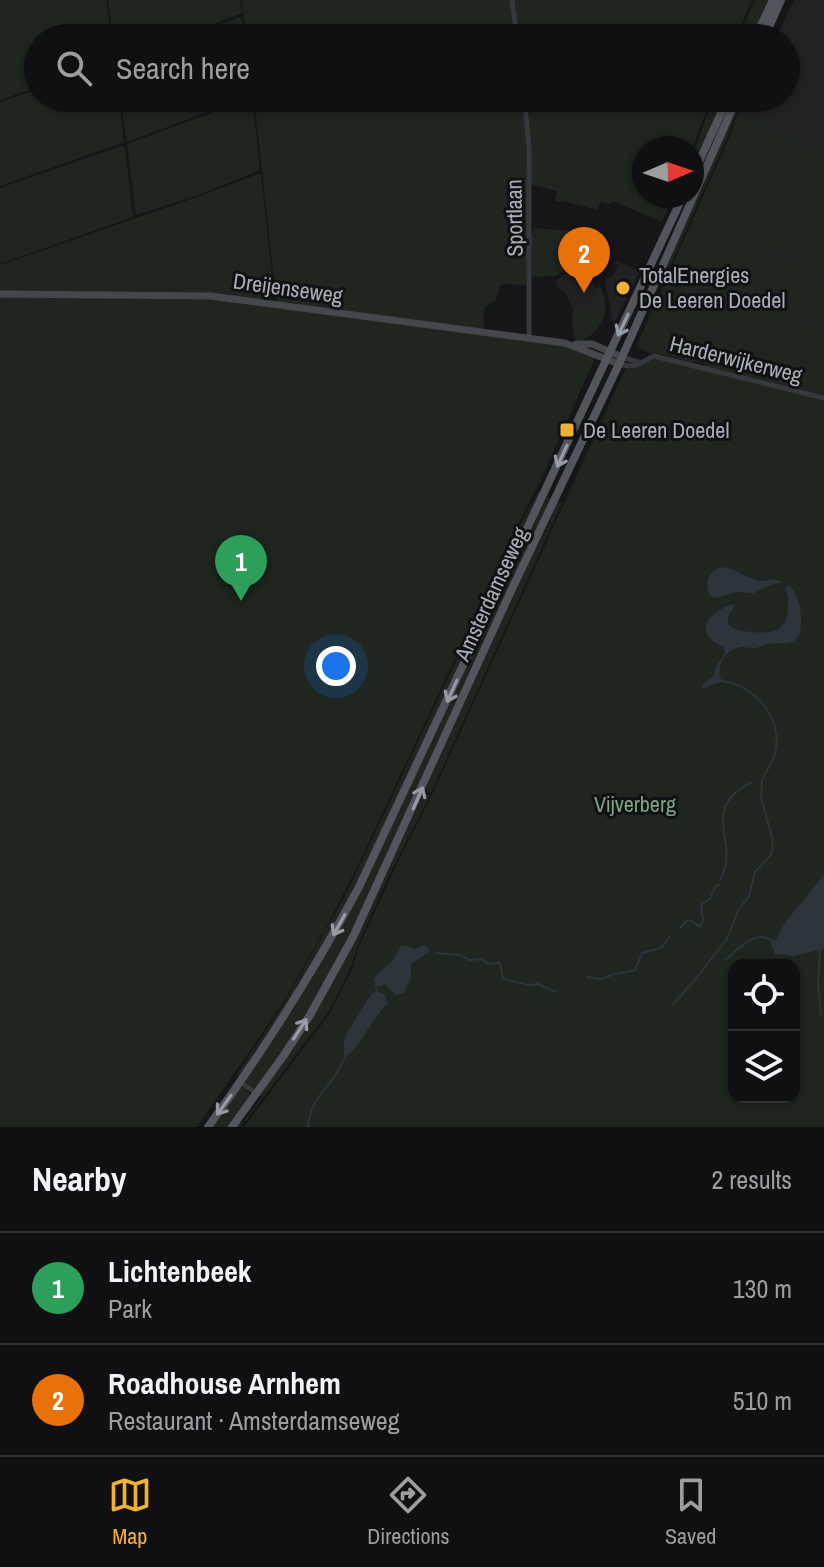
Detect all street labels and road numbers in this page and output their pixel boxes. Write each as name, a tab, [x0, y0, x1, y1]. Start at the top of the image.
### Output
street label: Sportlaan	[498, 179, 530, 257]
street label: Dreijenseweg	[231, 265, 345, 311]
street label: Harderwijkerweg	[667, 328, 805, 390]
street label: Amsterdamseweg	[446, 522, 535, 667]

